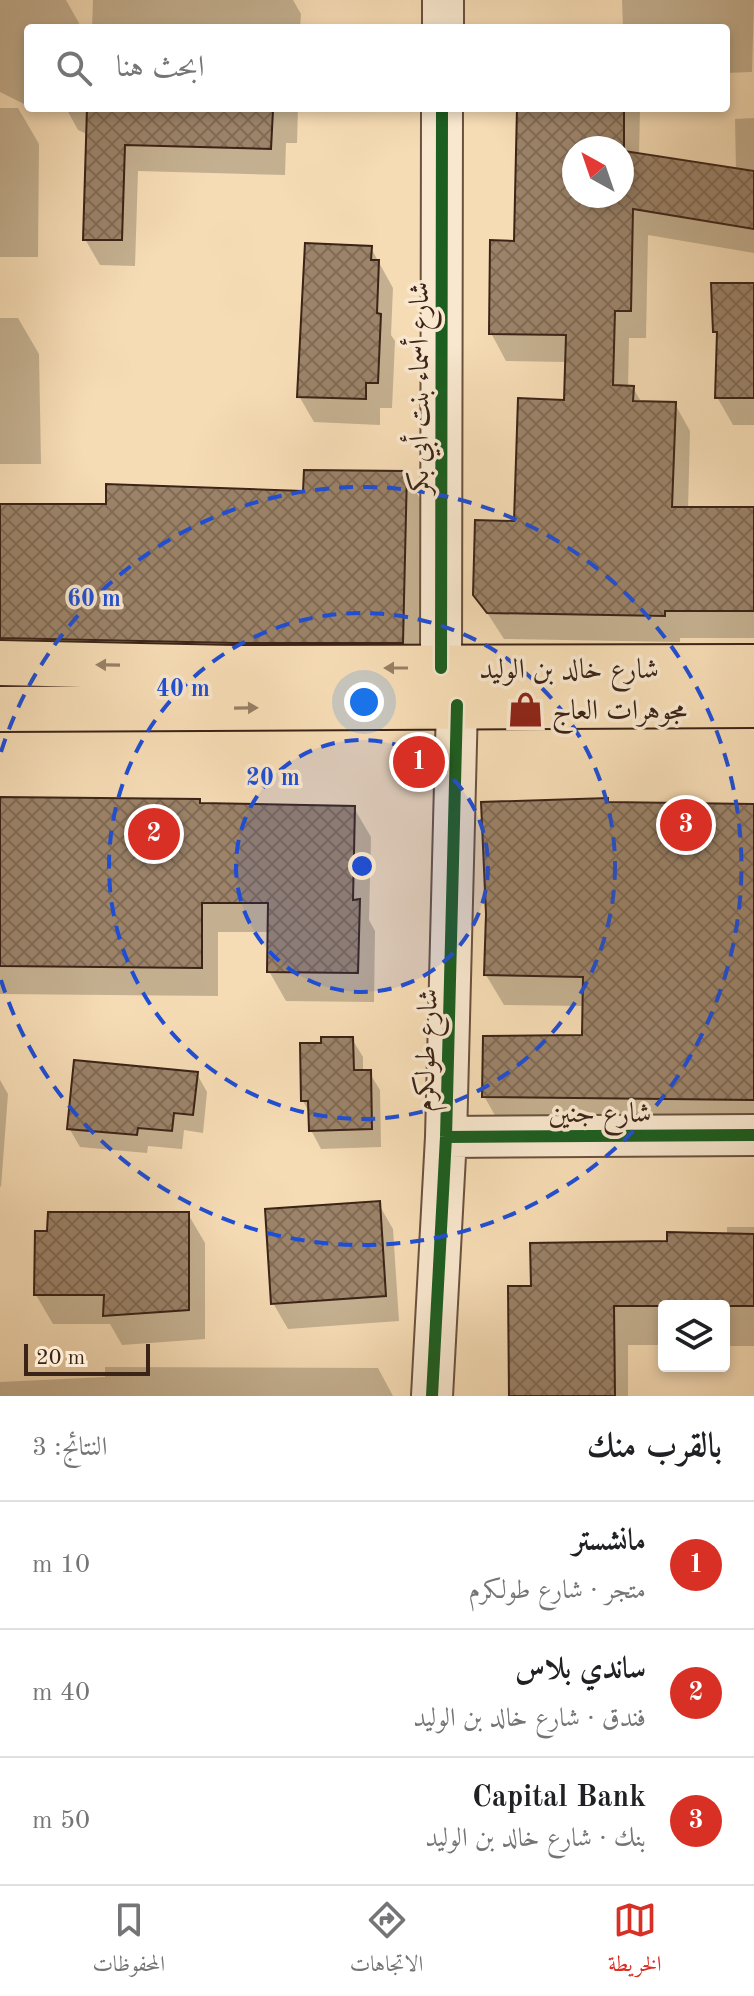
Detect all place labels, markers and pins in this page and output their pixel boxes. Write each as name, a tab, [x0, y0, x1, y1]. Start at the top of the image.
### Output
shop icon: مجوهرات العاج	[507, 690, 545, 728]
place label: مجوهرات العاج	[552, 698, 687, 735]
pin: 1	[393, 732, 445, 792]
pin: 3	[660, 795, 712, 855]
pin: 2	[128, 804, 180, 864]
centre of rings	[348, 852, 376, 880]

